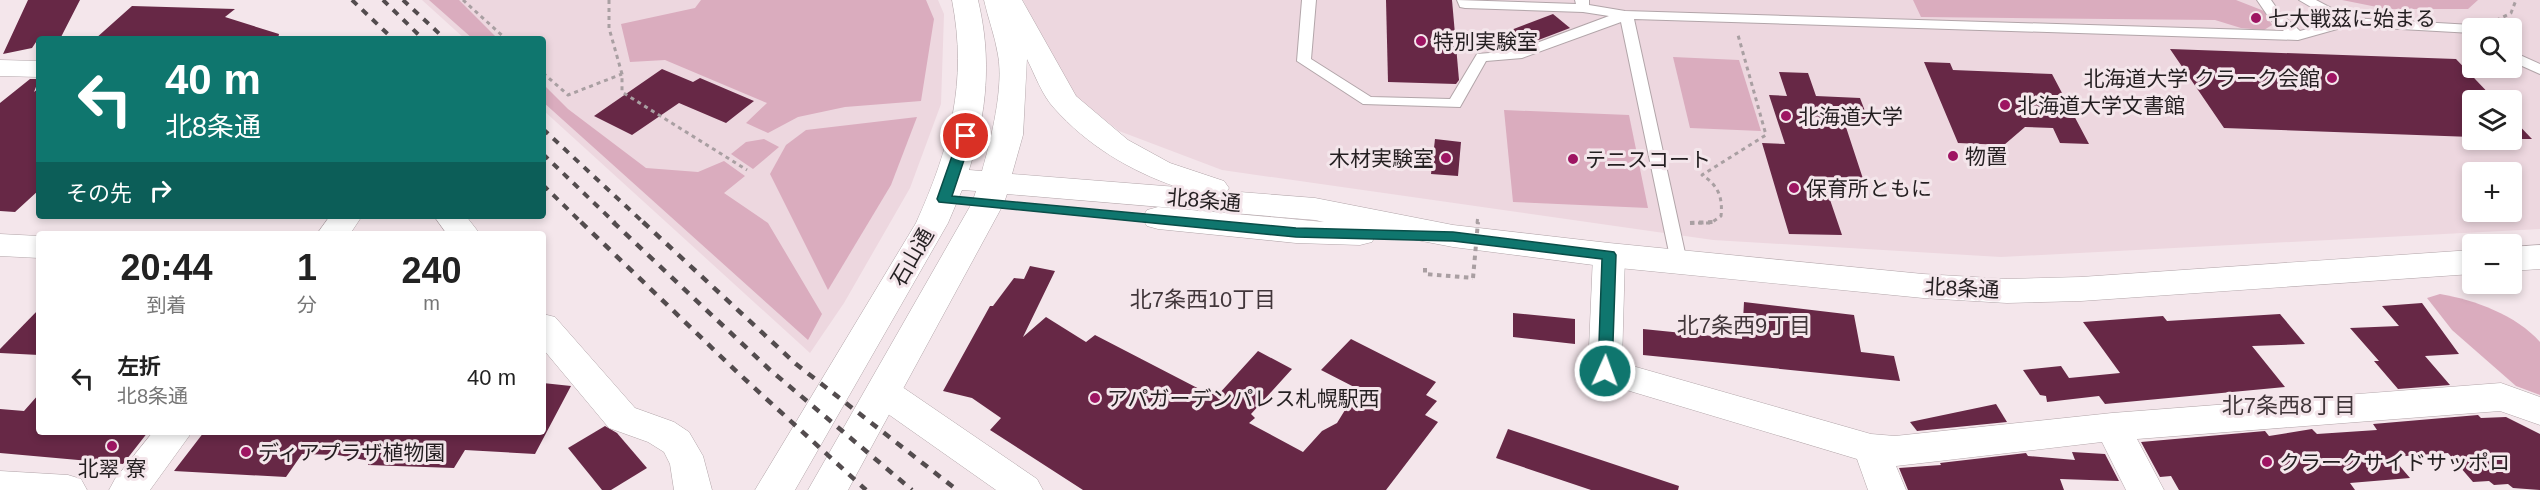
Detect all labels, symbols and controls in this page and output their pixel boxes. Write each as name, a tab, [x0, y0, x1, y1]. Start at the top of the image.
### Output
place label: 七大戦茲に始まる	[2268, 7, 2436, 30]
marker: 七大戦茲に始まる	[2249, 11, 2263, 25]
map controls	[2462, 18, 2522, 294]
button: search	[2462, 18, 2522, 78]
place label: 特別実験室	[1433, 30, 1538, 53]
marker: 特別実験室	[1414, 34, 1428, 48]
text: 40 m	[165, 56, 261, 103]
icon: left	[66, 60, 144, 138]
place label: 北海道大学 クラーク会館	[2083, 67, 2320, 90]
marker: 北海道大学 クラーク会館	[2325, 71, 2339, 85]
button: layers	[2462, 90, 2522, 150]
place label: 北海道大学文書館	[2017, 94, 2185, 117]
marker: 北海道大学文書館	[1998, 98, 2012, 112]
place label: 北海道大学	[1798, 105, 1903, 128]
marker: 北海道大学	[1779, 109, 1793, 123]
pin	[940, 110, 991, 161]
text: 北8条通	[165, 112, 261, 142]
icon: arrive	[949, 119, 982, 152]
place label: 物置	[1965, 145, 2007, 168]
place label: 木材実験室	[1329, 147, 1434, 170]
place label: テニスコート	[1585, 148, 1711, 171]
marker: 物置	[1946, 149, 1960, 163]
marker: 木材実験室	[1439, 151, 1453, 165]
marker: テニスコート	[1566, 152, 1580, 166]
button: +	[2462, 162, 2522, 222]
icon: right	[144, 174, 177, 207]
place label: 保育所ともに	[1806, 177, 1932, 200]
text: その先	[66, 181, 132, 206]
marker: 保育所ともに	[1787, 181, 1801, 195]
street label: 北8条通	[1166, 185, 1242, 215]
street label: 石山通	[886, 224, 938, 290]
button: −	[2462, 234, 2522, 294]
text: 20:44	[120, 247, 213, 288]
text: 1	[297, 247, 317, 288]
text: 240	[401, 250, 462, 291]
street label: 北8条通	[1924, 275, 2000, 301]
district label: 北7条西10丁目	[1130, 287, 1276, 312]
text: m	[423, 292, 440, 314]
text: 到着	[146, 294, 186, 316]
text: 分	[297, 294, 317, 316]
district label: 北7条西9丁目	[1677, 313, 1811, 338]
position arrow	[1573, 339, 1637, 403]
text: 左折	[117, 354, 161, 379]
icon: left	[66, 362, 99, 395]
text: 40 m	[467, 365, 516, 390]
text: 北8条通	[117, 385, 188, 407]
place label: アパガーデンパレス札幌駅西	[1107, 387, 1380, 410]
marker: アパガーデンパレス札幌駅西	[1088, 391, 1102, 405]
district label: 北7条西8丁目	[2222, 393, 2356, 418]
marker: 北翠 寮	[105, 439, 119, 453]
place label: ディアプラザ植物園	[258, 441, 446, 464]
marker: ディアプラザ植物園	[239, 445, 253, 459]
place label: クラークサイドサッポロ	[2279, 451, 2510, 474]
marker: クラークサイドサッポロ	[2260, 455, 2274, 469]
place label: 北翠 寮	[78, 457, 146, 480]

